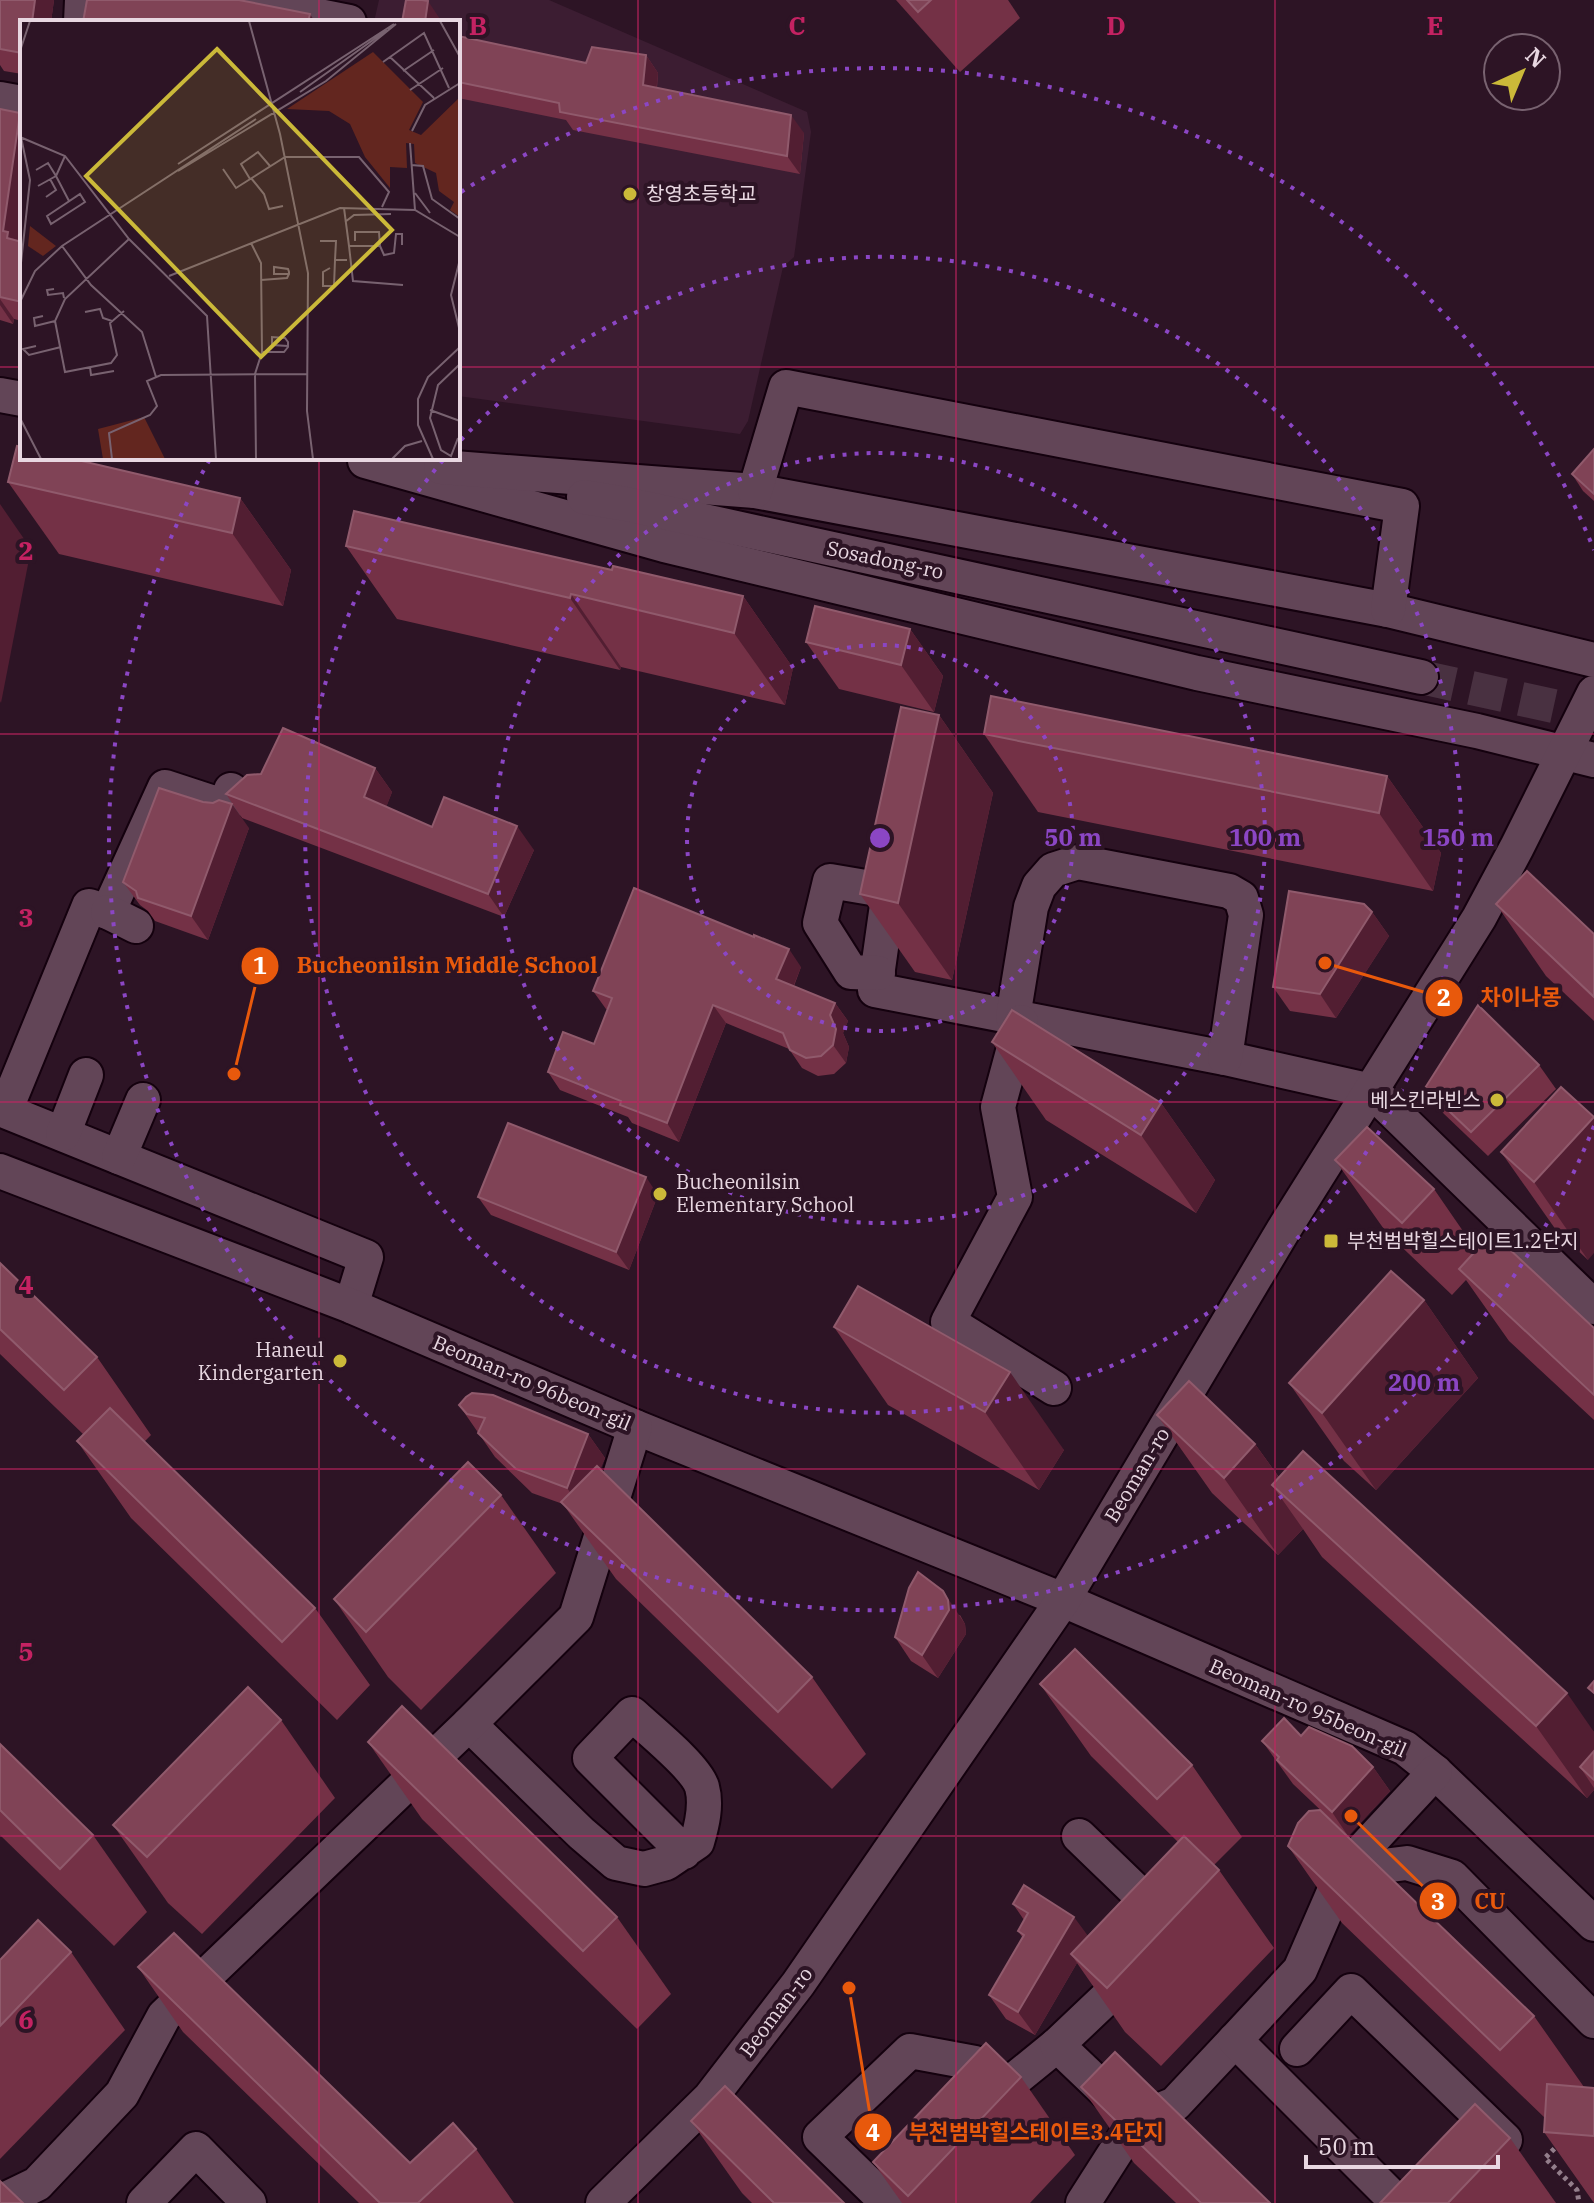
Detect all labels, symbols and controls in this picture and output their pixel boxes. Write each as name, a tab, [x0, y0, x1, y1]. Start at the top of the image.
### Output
text: B	[469, 8, 487, 42]
text: C	[788, 8, 806, 42]
text: D	[1106, 8, 1126, 42]
text: E	[1426, 8, 1444, 42]
inset map	[20, 20, 460, 460]
north arrow	[1482, 32, 1562, 112]
text: N	[1520, 41, 1553, 74]
place label: 창영초등학교	[646, 180, 756, 207]
marker: 창영초등학교	[621, 185, 639, 203]
text: 2	[18, 533, 34, 567]
street label: Sosadong-ro	[824, 534, 946, 585]
text: 50 m	[1044, 821, 1102, 853]
text: 100 m	[1229, 821, 1301, 853]
text: 150 m	[1422, 821, 1494, 853]
centre of rings	[866, 824, 894, 852]
text: 3	[18, 900, 34, 934]
callout: Bucheonilsin Middle School	[240, 943, 613, 989]
text: 1	[253, 949, 267, 981]
text: Bucheonilsin Middle School	[297, 950, 597, 979]
callout: 차이나몽	[1424, 975, 1577, 1021]
text: 2	[1437, 981, 1451, 1013]
text: 차이나몽	[1481, 982, 1561, 1011]
place label: 베스킨라빈스	[1371, 1086, 1481, 1113]
marker: 베스킨라빈스	[1488, 1091, 1506, 1109]
place label: Bucheonilsin Elementary School	[676, 1168, 854, 1218]
marker: Bucheonilsin Elementary School	[651, 1185, 669, 1203]
place label: 부천범박힐스테이트1.2단지	[1347, 1227, 1579, 1254]
marker: 부천범박힐스테이트1.2단지	[1322, 1232, 1340, 1250]
text: 4	[18, 1267, 34, 1301]
street label: Beoman-ro 96beon-gil	[429, 1329, 635, 1437]
place label: Haneul Kindergarten	[198, 1336, 324, 1386]
marker: Haneul Kindergarten	[331, 1352, 349, 1370]
text: 200 m	[1388, 1366, 1460, 1398]
street label: Beoman-ro	[1098, 1422, 1175, 1527]
text: 5	[18, 1634, 34, 1668]
street label: Beoman-ro 95beon-gil	[1205, 1652, 1411, 1763]
callout: CU	[1418, 1878, 1522, 1924]
text: 3	[1431, 1885, 1445, 1917]
text: CU	[1474, 1886, 1506, 1915]
street label: Beoman-ro	[733, 1961, 818, 2062]
text: 6	[18, 2002, 34, 2036]
callout: 부천범박힐스테이트3.4단지	[853, 2109, 1180, 2155]
text: 4	[866, 2116, 880, 2148]
text: 부천범박힐스테이트3.4단지	[908, 2117, 1164, 2146]
scale bar	[1306, 2119, 1498, 2169]
text: 50 m	[1318, 2130, 1375, 2162]

